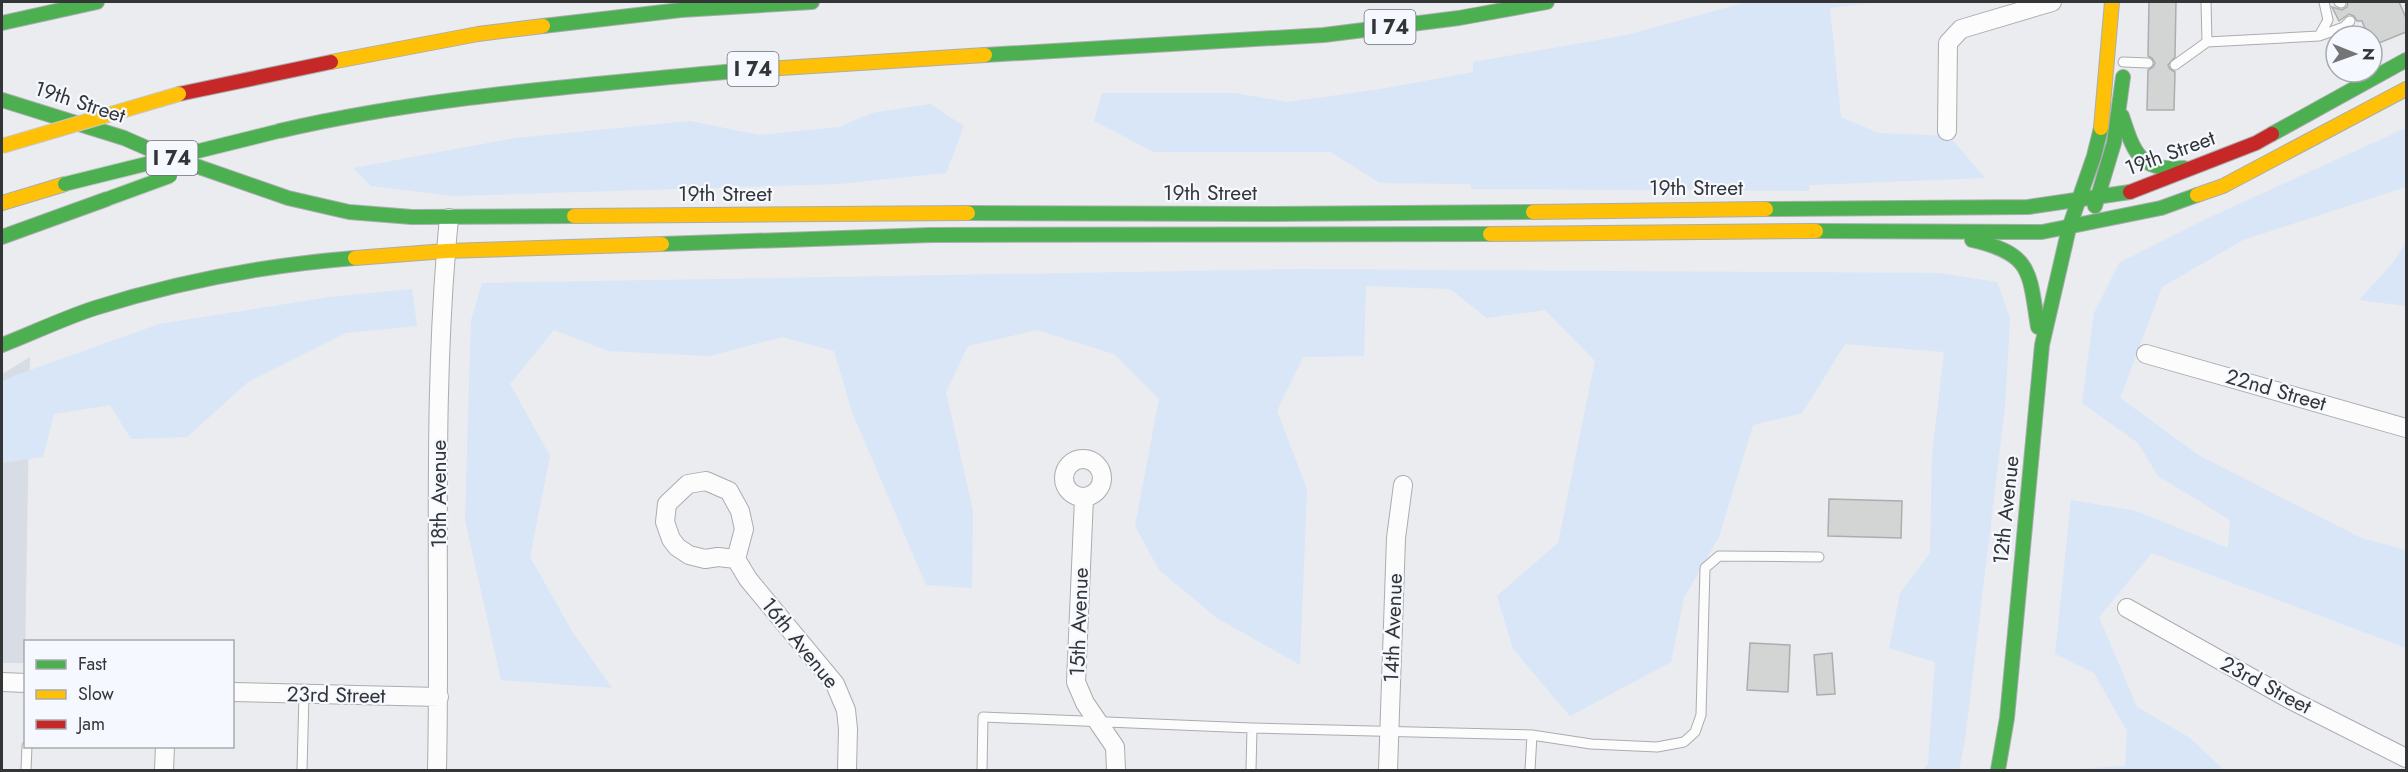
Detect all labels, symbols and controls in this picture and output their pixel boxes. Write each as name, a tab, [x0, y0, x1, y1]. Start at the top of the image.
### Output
road number: I 74	[1364, 10, 1416, 44]
north arrow	[2324, 24, 2384, 84]
text: N	[2357, 48, 2380, 61]
road number: I 74	[728, 52, 778, 86]
street label: 19th Street	[31, 73, 129, 131]
street label: 19th Street	[2121, 123, 2219, 183]
road number: I 74	[146, 141, 198, 175]
street label: 19th Street	[1649, 173, 1743, 203]
street label: 19th Street	[1163, 178, 1257, 208]
street label: 19th Street	[678, 179, 772, 209]
street label: 22nd Street	[2222, 361, 2330, 419]
street label: 18th Avenue	[424, 439, 454, 548]
street label: 12th Avenue	[1985, 454, 2027, 566]
street label: 15th Avenue	[1062, 567, 1096, 677]
street label: 14th Avenue	[1376, 573, 1410, 683]
street label: 16th Avenue	[754, 591, 846, 695]
legend	[24, 640, 234, 748]
street label: 23rd Street	[2215, 649, 2317, 721]
text: Fast	[78, 651, 107, 677]
street label: 23rd Street	[286, 679, 386, 711]
text: Slow	[78, 681, 115, 707]
text: Jam	[76, 711, 105, 737]

